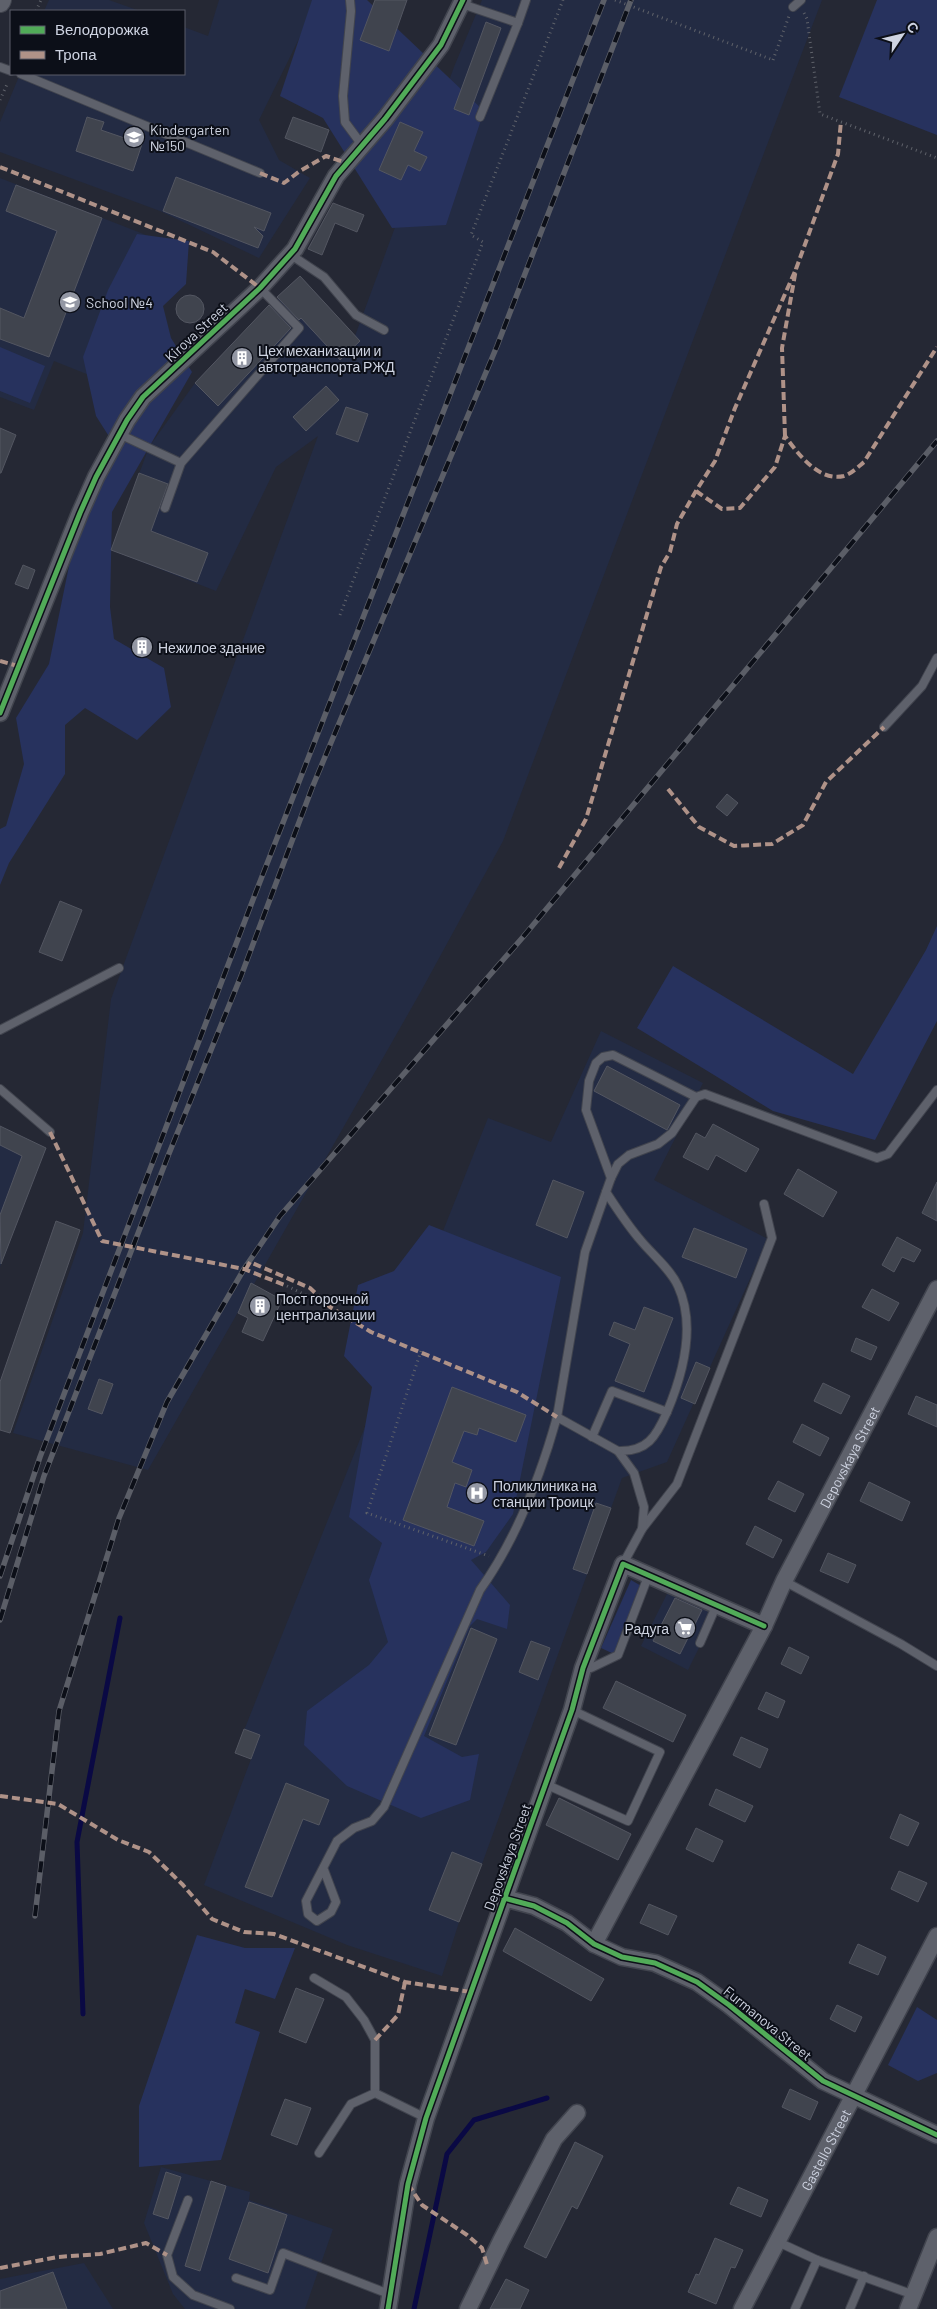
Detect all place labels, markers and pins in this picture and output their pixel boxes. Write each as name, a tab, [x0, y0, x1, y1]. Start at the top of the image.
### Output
place label: Kindergarten №150	[150, 121, 229, 154]
school or university icon: Kindergarten №150	[122, 125, 146, 149]
school or university icon: School №4	[58, 290, 82, 314]
place label: School №4	[86, 294, 153, 311]
place label: Цех механизации и автотранспорта РЖД	[258, 342, 395, 375]
building icon: Цех механизации и автотранспорта РЖД	[230, 346, 254, 370]
building icon: Нежилое здание	[130, 635, 154, 659]
place label: Нежилое здание	[158, 639, 265, 656]
place label: Пост горочной централизации	[276, 1290, 375, 1323]
building icon: Пост горочной централизации	[248, 1294, 272, 1318]
place label: Поликлиника на станции Троицк	[493, 1477, 597, 1510]
hospital icon: Поликлиника на станции Троицк	[465, 1481, 489, 1505]
supermarket icon: Радуга	[673, 1616, 697, 1640]
place label: Радуга	[625, 1620, 669, 1637]

